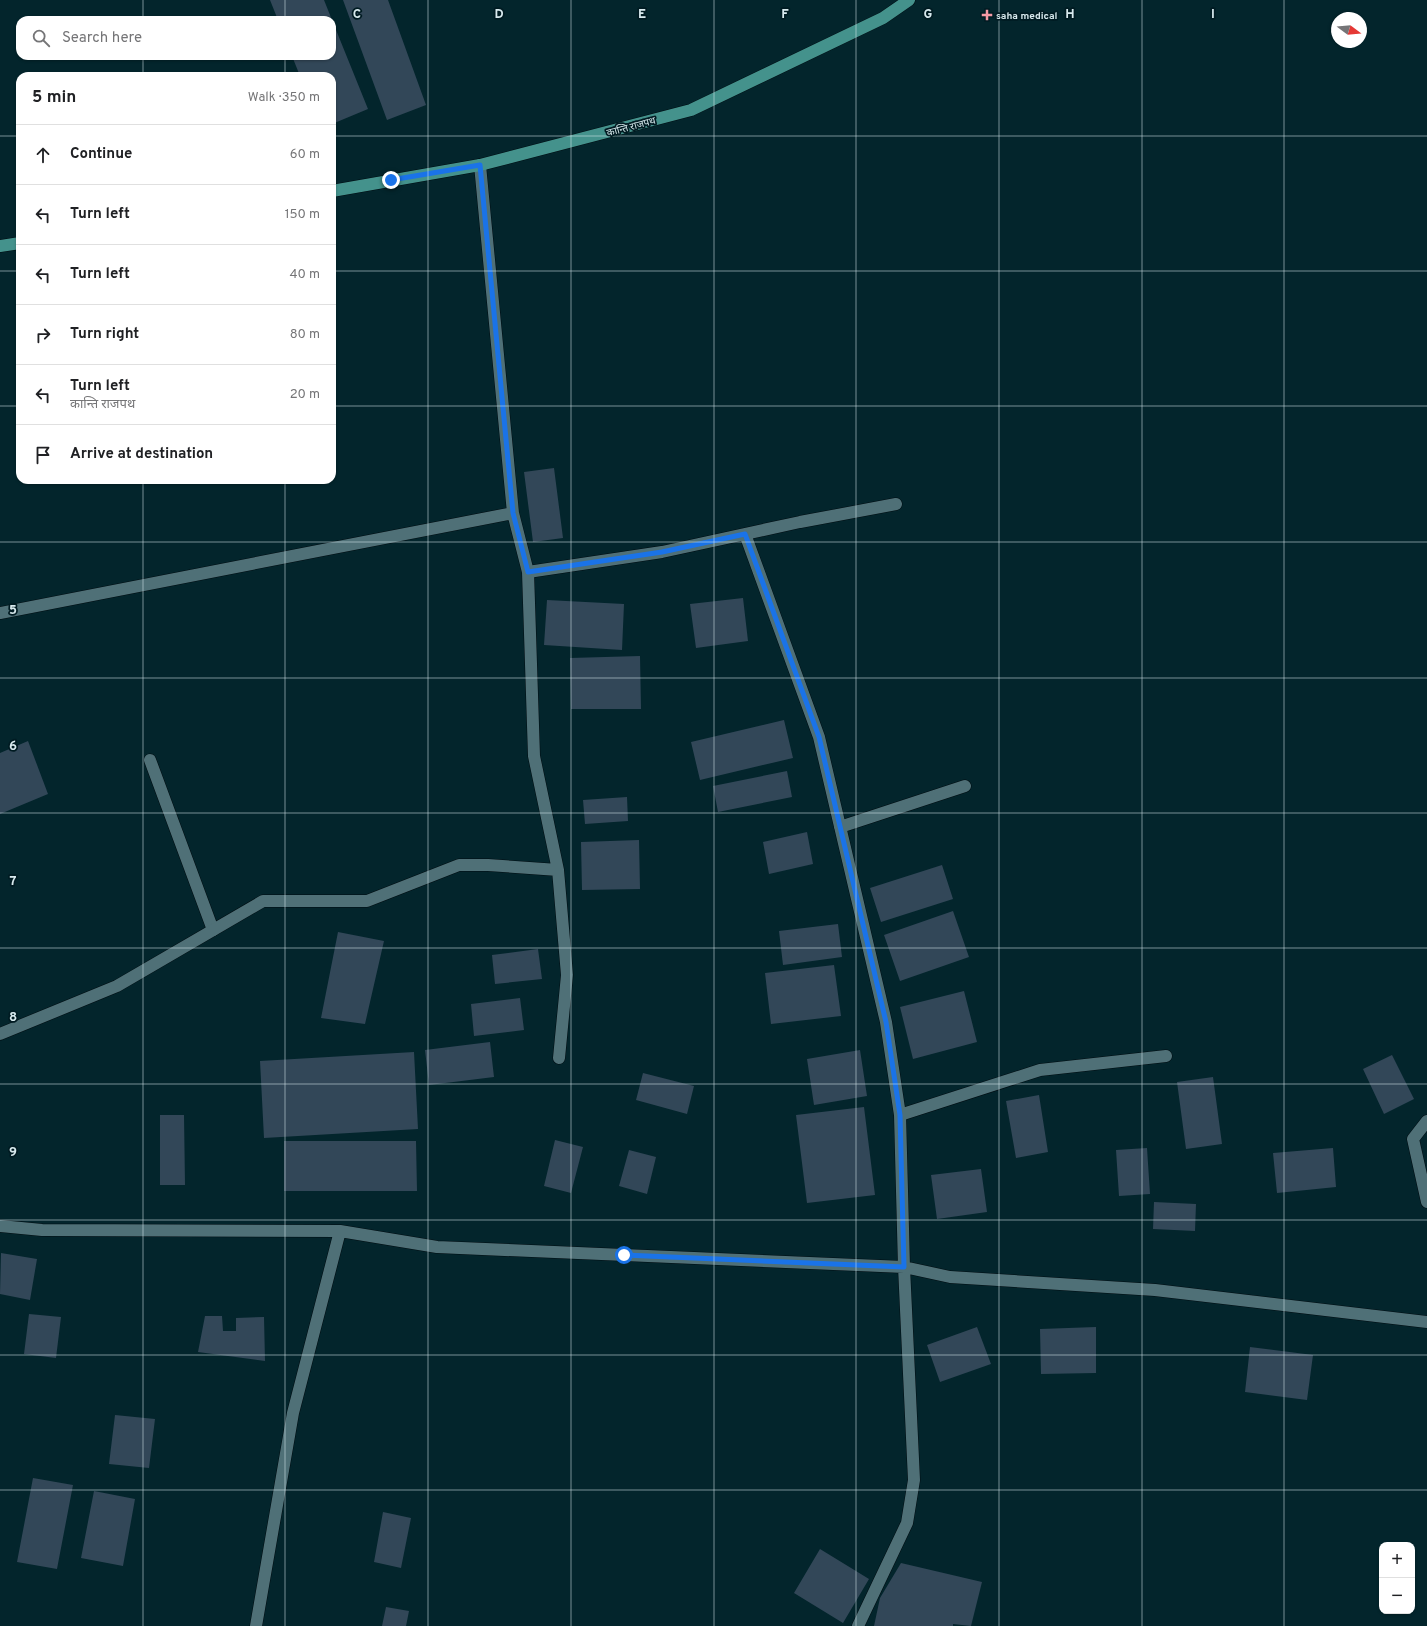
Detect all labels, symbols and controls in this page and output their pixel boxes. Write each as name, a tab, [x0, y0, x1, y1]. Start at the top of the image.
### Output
text: C	[353, 7, 361, 23]
text: D	[494, 7, 504, 23]
text: E	[638, 7, 646, 23]
text: F	[781, 7, 789, 23]
text: G	[924, 7, 933, 23]
text: H	[1065, 7, 1075, 23]
text: I	[1211, 7, 1215, 23]
marker: saha medical	[981, 9, 993, 21]
place label: saha medical	[996, 10, 1057, 23]
north arrow	[1331, 12, 1367, 48]
search box	[16, 16, 336, 60]
icon: search	[30, 27, 52, 49]
text: Search here	[62, 29, 142, 48]
text: 5 min	[32, 87, 76, 109]
text: Walk · 350 m	[248, 90, 320, 106]
street label: कान्ति राजपथ	[605, 115, 658, 140]
icon: ahead	[32, 144, 54, 166]
text: Continue	[70, 145, 132, 164]
text: 60 m	[290, 147, 320, 163]
route end	[382, 171, 400, 189]
icon: left	[32, 204, 54, 226]
text: Turn left	[70, 205, 130, 224]
text: 150 m	[285, 207, 320, 223]
icon: left	[32, 264, 54, 286]
text: Turn left	[70, 265, 130, 284]
text: 40 m	[290, 267, 320, 283]
icon: right	[32, 324, 54, 346]
text: Turn right	[70, 325, 139, 344]
text: 80 m	[290, 327, 320, 343]
text: Turn left	[70, 377, 130, 396]
icon: left	[32, 384, 54, 406]
text: 20 m	[290, 387, 320, 403]
text: कान्ति राजपथ	[70, 397, 135, 413]
icon: arrive	[32, 444, 54, 466]
text: Arrive at destination	[70, 445, 213, 464]
text: 5	[9, 603, 17, 619]
text: 6	[9, 739, 17, 755]
text: 7	[10, 874, 17, 890]
text: 8	[9, 1010, 17, 1026]
text: 9	[9, 1145, 17, 1161]
route start	[615, 1246, 633, 1264]
map controls	[1379, 1542, 1415, 1614]
button: +	[1379, 1542, 1415, 1578]
button: −	[1379, 1578, 1415, 1614]

